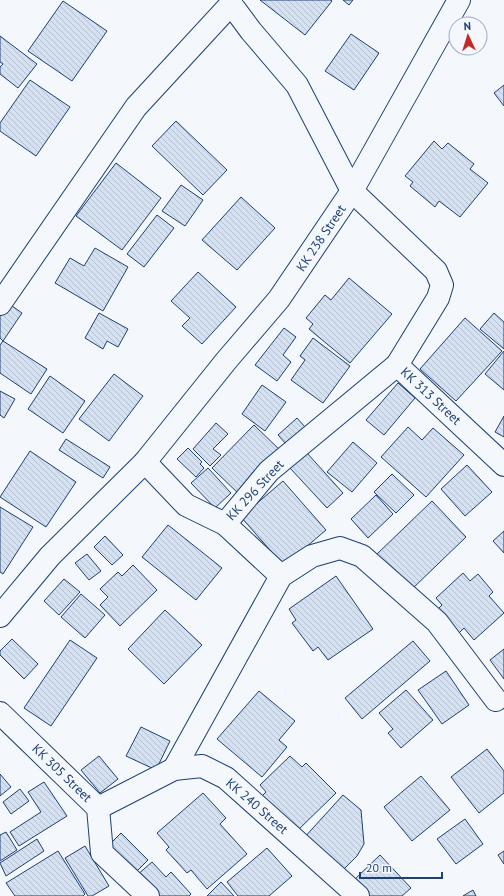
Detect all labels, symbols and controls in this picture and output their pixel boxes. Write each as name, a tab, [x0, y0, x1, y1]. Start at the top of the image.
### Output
north arrow	[448, 16, 488, 56]
text: N	[463, 19, 471, 33]
street label: KK 238 Street	[292, 201, 350, 275]
street label: KK 313 Street	[397, 364, 465, 429]
street label: KK 296 Street	[223, 456, 288, 524]
street label: KK 305 Street	[28, 740, 96, 806]
street label: KK 240 Street	[222, 774, 292, 838]
scale bar	[360, 854, 442, 880]
text: 20 m	[366, 860, 392, 875]

